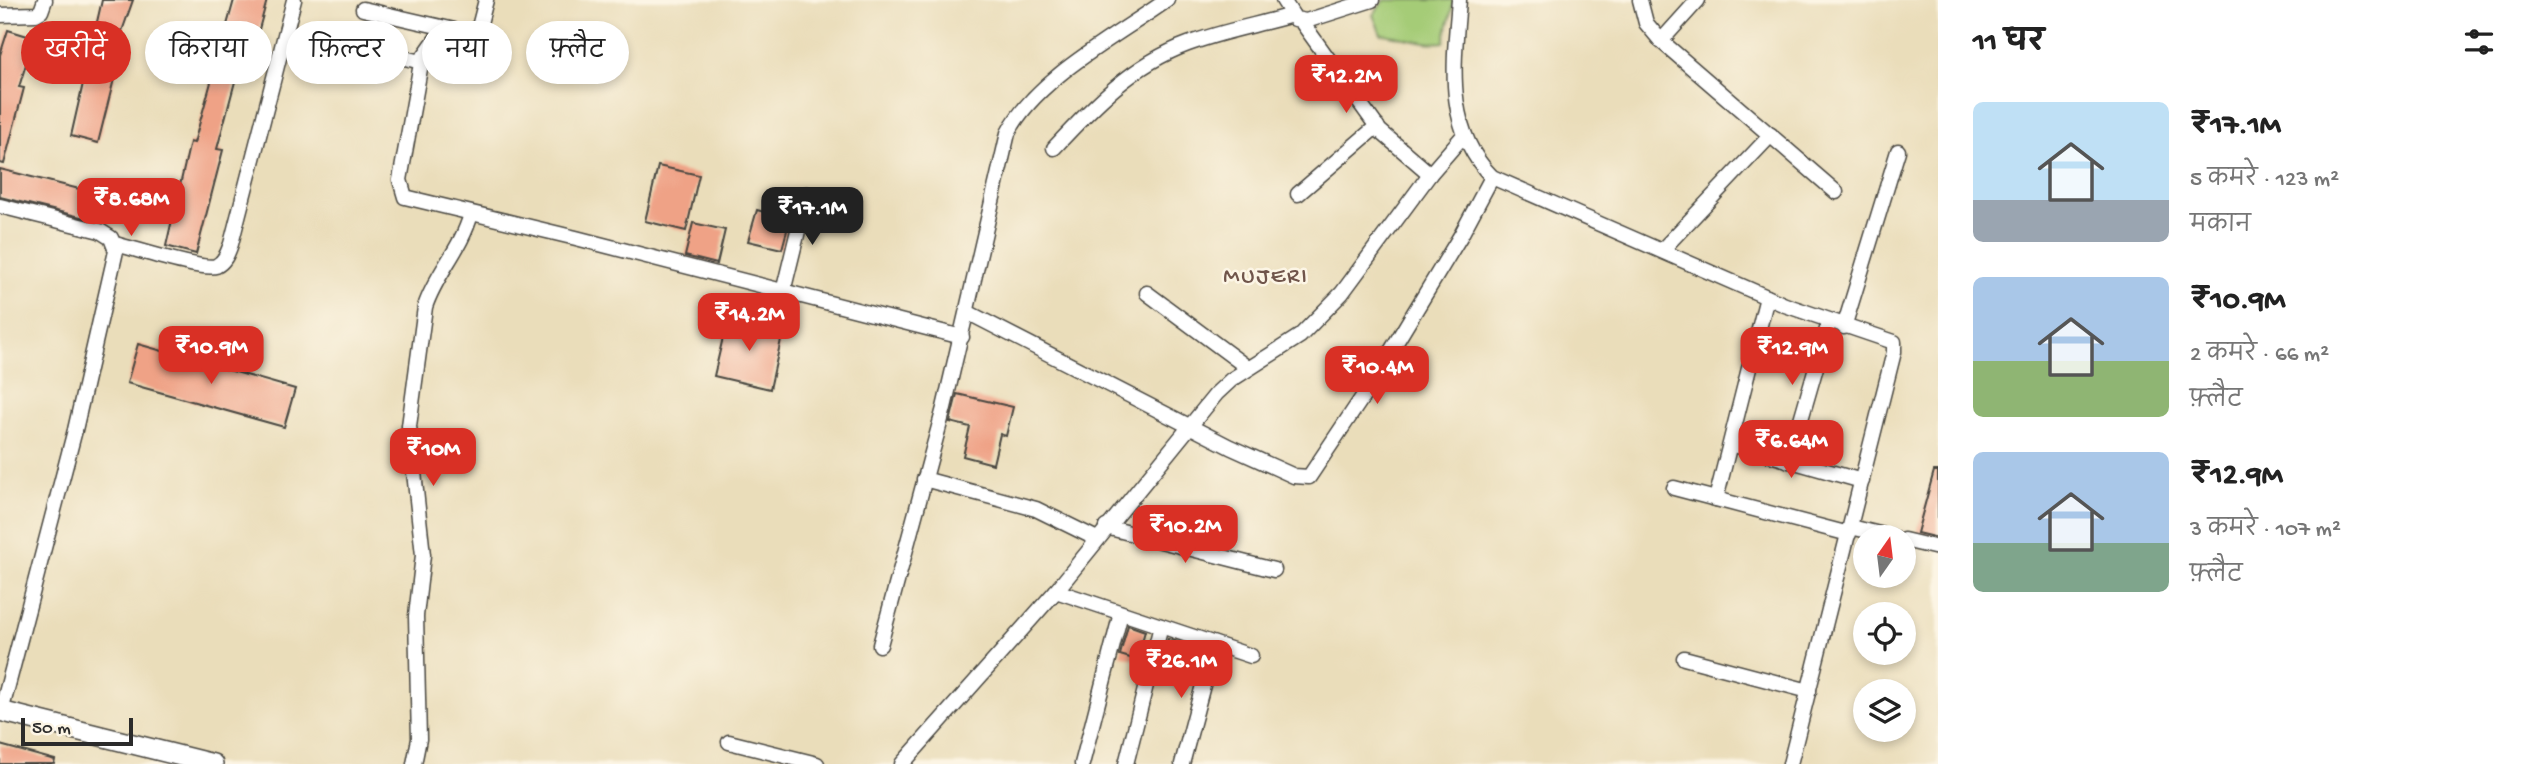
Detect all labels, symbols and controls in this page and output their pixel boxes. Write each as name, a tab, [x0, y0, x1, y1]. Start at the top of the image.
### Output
chip: खरीदें	[21, 21, 131, 84]
chip: किराया	[145, 21, 272, 84]
chip: फ़िल्टर	[286, 21, 408, 84]
chip: नया	[422, 21, 512, 84]
chip: फ़्लैट	[526, 21, 629, 84]
icon: filters	[2460, 23, 2498, 61]
text: 11 घर	[1973, 27, 2044, 62]
pin: ₹12.2M	[1289, 55, 1403, 115]
text: ₹12.2M	[1311, 64, 1381, 91]
text: ₹17.1M	[2190, 110, 2281, 145]
icon: home	[2029, 130, 2113, 214]
text: 5 कमरे · 123 m²	[2190, 167, 2339, 194]
pin: ₹8.68M	[74, 178, 188, 238]
text: ₹8.68M	[93, 187, 169, 214]
pin: ₹17.1M	[755, 188, 869, 247]
text: ₹17.1M	[777, 196, 847, 223]
text: मकान	[2190, 213, 2251, 240]
district label: MUJERI	[1223, 264, 1309, 291]
text: ₹10.9M	[2190, 285, 2285, 320]
pin: ₹14.2M	[692, 294, 806, 353]
text: ₹14.2M	[714, 302, 784, 329]
icon: home	[2029, 305, 2113, 389]
pin: ₹10.9M	[154, 326, 268, 386]
pin: ₹12.9M	[1735, 328, 1849, 387]
text: ₹10.9M	[175, 335, 247, 362]
text: ₹12.9M	[1756, 336, 1828, 363]
text: 2 कमरे · 66 m²	[2190, 342, 2329, 369]
pin: ₹10.4M	[1320, 346, 1434, 406]
text: ₹10.4M	[1341, 355, 1413, 382]
text: फ़्लैट	[2190, 388, 2242, 415]
pin: ₹6.64M	[1734, 420, 1848, 480]
pin: ₹10M	[392, 428, 474, 488]
text: ₹6.64M	[1754, 429, 1828, 456]
text: ₹10M	[406, 437, 460, 464]
text: ₹12.9M	[2190, 460, 2283, 495]
icon: home	[2029, 480, 2113, 564]
pin: ₹10.2M	[1128, 505, 1242, 565]
text: ₹10.2M	[1149, 514, 1221, 541]
text: 3 कमरे · 107 m²	[2190, 517, 2341, 544]
north arrow	[1853, 525, 1916, 588]
map controls	[1853, 525, 1916, 742]
text: फ़्लैट	[2190, 563, 2242, 590]
button: locate	[1853, 602, 1916, 665]
pin: ₹26.1M	[1124, 640, 1238, 700]
text: ₹26.1M	[1145, 649, 1217, 676]
button: layers	[1853, 679, 1916, 742]
scale bar	[21, 715, 133, 747]
text: 50 m	[32, 718, 71, 741]

